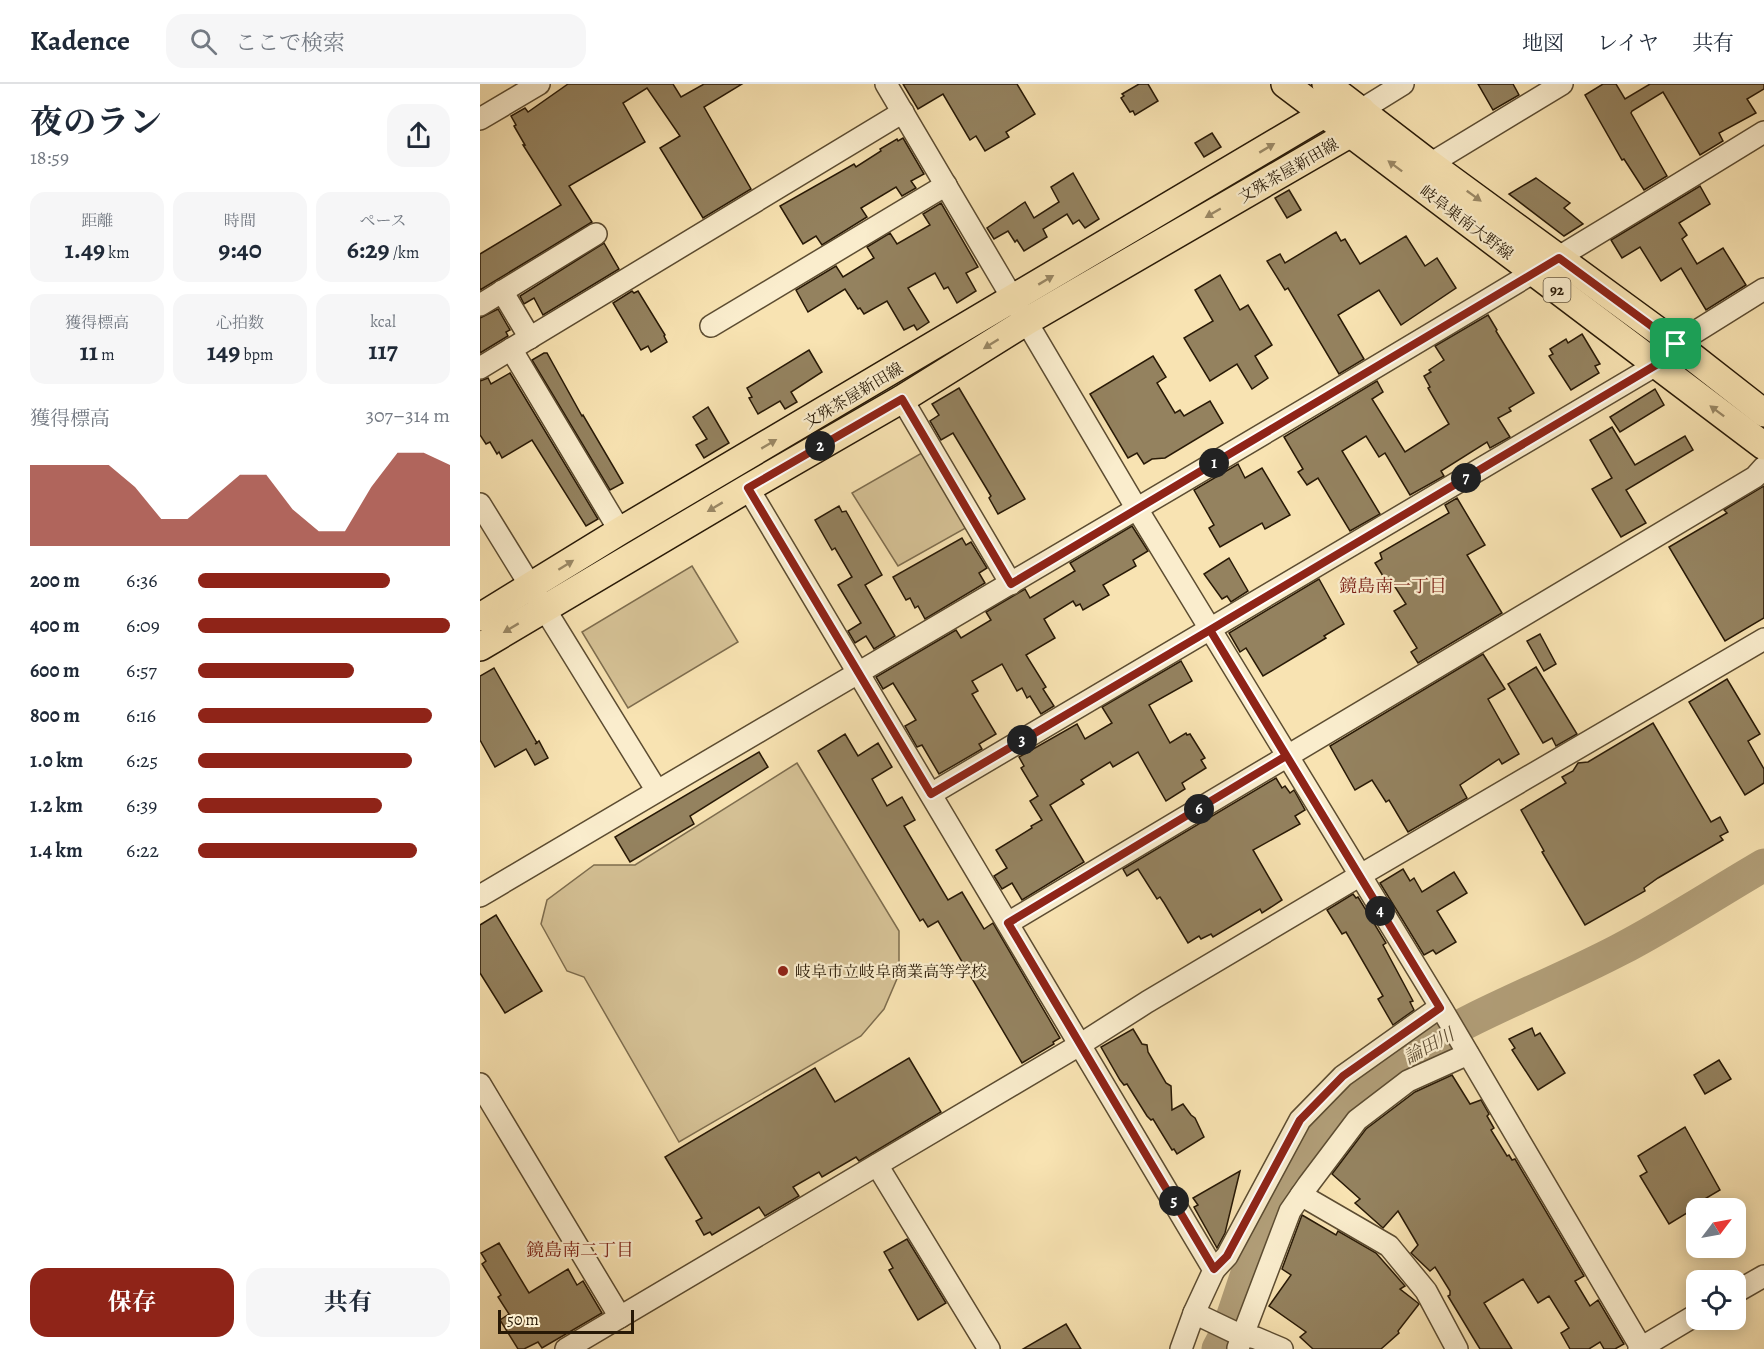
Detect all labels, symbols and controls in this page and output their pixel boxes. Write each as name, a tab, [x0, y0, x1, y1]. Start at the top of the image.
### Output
search box	[166, 14, 586, 68]
text: Kadence	[30, 22, 130, 60]
icon: search	[187, 25, 220, 58]
text: ここで検索	[235, 28, 345, 58]
text: 地図	[1522, 29, 1564, 57]
text: レイヤ	[1597, 29, 1659, 57]
text: 共有	[1692, 29, 1734, 57]
text: 夜のラン	[30, 99, 162, 144]
button: share	[387, 104, 450, 167]
street label: 文殊茶屋新田線	[1234, 133, 1343, 208]
one-way arrow	[1259, 143, 1276, 153]
text: 18:59	[30, 144, 69, 171]
one-way arrow	[1387, 161, 1402, 173]
street label: 岐阜巣南大野線	[1415, 180, 1518, 265]
one-way arrow	[1466, 190, 1482, 202]
one-way arrow	[1204, 208, 1221, 218]
text: 距離	[81, 210, 113, 232]
text: 時間	[224, 210, 256, 232]
text: ペース	[359, 210, 407, 232]
text: 1.49	[64, 232, 105, 267]
text: 9:40	[218, 232, 262, 267]
text: 6:29	[347, 232, 390, 267]
text: km	[105, 242, 130, 264]
text: /km	[390, 242, 419, 264]
one-way arrow	[1038, 275, 1054, 286]
road number: 92	[1544, 278, 1570, 302]
text: kcal	[370, 311, 396, 333]
text: 獲得標高	[65, 312, 129, 334]
text: 心拍数	[216, 312, 264, 334]
pin	[1650, 318, 1701, 369]
icon: arrive	[1659, 327, 1692, 360]
text: 117	[368, 333, 398, 368]
text: 11	[79, 334, 98, 369]
text: 149	[207, 334, 240, 369]
one-way arrow	[983, 338, 999, 349]
text: m	[98, 344, 115, 366]
text: bpm	[240, 344, 273, 366]
street label: 文殊茶屋新田線	[800, 358, 907, 434]
text: 307–314 m	[366, 402, 450, 429]
text: 獲得標高	[30, 405, 110, 432]
one-way arrow	[1710, 406, 1725, 418]
pin: 2	[805, 431, 835, 461]
text: 2	[816, 435, 824, 457]
one-way arrow	[761, 439, 778, 449]
pin: 1	[1199, 448, 1229, 478]
text: 1	[1211, 452, 1217, 474]
pin: 7	[1451, 463, 1481, 493]
text: 7	[1463, 467, 1469, 489]
one-way arrow	[706, 502, 723, 512]
one-way arrow	[558, 559, 574, 570]
text: 200 m	[30, 567, 80, 594]
text: 6:36	[126, 567, 158, 594]
district label: 鏡島南一丁目	[1339, 574, 1447, 598]
text: 400 m	[30, 612, 80, 639]
text: 6:09	[126, 612, 160, 639]
one-way arrow	[503, 623, 519, 634]
text: 600 m	[30, 657, 80, 684]
text: 6:57	[126, 657, 157, 684]
text: 800 m	[30, 702, 80, 729]
text: 6:16	[126, 702, 156, 729]
pin: 3	[1007, 725, 1037, 755]
text: 3	[1019, 729, 1025, 751]
text: 1.0 km	[30, 747, 83, 774]
text: 6:25	[126, 747, 158, 774]
text: 1.2 km	[30, 792, 83, 819]
text: 6:39	[126, 792, 157, 819]
pin: 6	[1184, 794, 1214, 824]
text: 6	[1195, 798, 1203, 820]
text: 1.4 km	[30, 837, 83, 864]
text: 6:22	[126, 837, 159, 864]
pin: 4	[1365, 896, 1395, 926]
text: 4	[1376, 900, 1384, 922]
place label: 岐阜市立岐阜商業高等学校	[795, 961, 987, 983]
marker: 岐阜市立岐阜商業高等学校	[776, 964, 790, 978]
water label: 論田川	[1400, 1021, 1460, 1070]
pin: 5	[1159, 1186, 1189, 1216]
text: 5	[1171, 1190, 1177, 1212]
north arrow	[1686, 1198, 1746, 1258]
map controls	[1686, 1198, 1746, 1330]
district label: 鏡島南二丁目	[526, 1238, 634, 1262]
button: 保存	[30, 1268, 234, 1337]
button: 共有	[246, 1268, 450, 1337]
button: locate	[1686, 1270, 1746, 1330]
scale bar	[498, 1307, 634, 1334]
text: 50 m	[507, 1309, 539, 1331]

